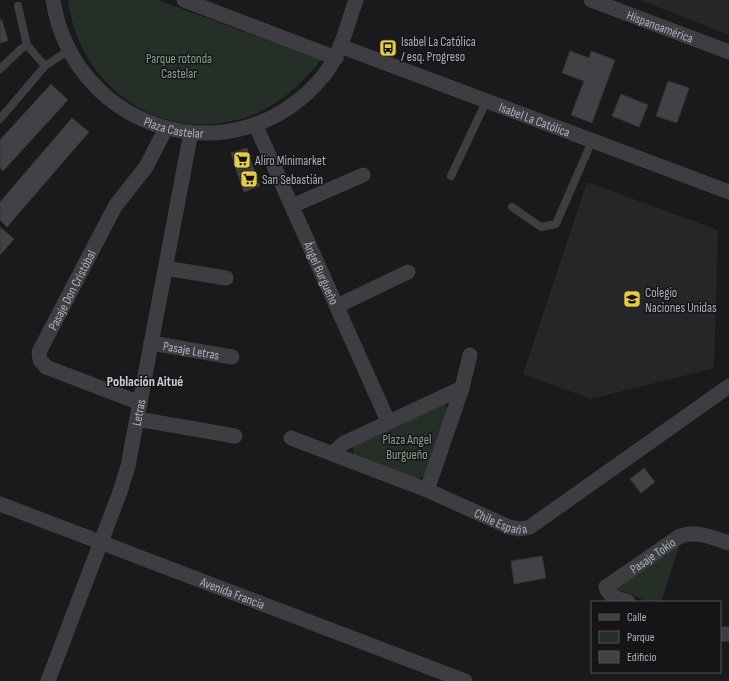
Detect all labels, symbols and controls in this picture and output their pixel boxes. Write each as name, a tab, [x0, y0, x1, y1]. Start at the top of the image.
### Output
street label: Hispanoamérica	[624, 7, 695, 47]
place label: Isabel La Católica / esq. Progreso	[401, 34, 476, 65]
bus stop icon: Isabel La Católica / esq. Progreso	[378, 38, 398, 58]
park label: Parque rotonda Castelar	[146, 51, 212, 82]
street label: Isabel La Católica	[497, 99, 572, 141]
street label: Plaza Castelar	[141, 114, 204, 142]
supermarket icon: Aliro Minimarket	[232, 150, 252, 170]
place label: Aliro Minimarket	[254, 153, 326, 169]
supermarket icon: San Sebastián	[239, 169, 259, 189]
place label: San Sebastián	[262, 172, 323, 188]
street label: Ángel Burgueño	[299, 238, 342, 307]
street label: Pasaje Don Cristóbal	[45, 248, 100, 333]
place label: Colegio Naciones Unidas	[645, 285, 717, 316]
school or university icon: Colegio Naciones Unidas	[622, 289, 642, 309]
street label: Pasaje Letras	[162, 338, 221, 364]
district label: Población Aitué	[107, 373, 183, 390]
street label: Letras	[129, 397, 150, 427]
park label: Plaza Angel Burgueño	[383, 432, 431, 463]
street label: Chile España	[471, 505, 528, 538]
street label: Pasaje Tokio	[627, 534, 679, 577]
street label: Avenida Francia	[197, 574, 267, 613]
legend	[591, 601, 721, 673]
text: Calle	[627, 610, 647, 625]
text: Parque	[627, 630, 655, 645]
text: Edificio	[627, 650, 656, 665]

